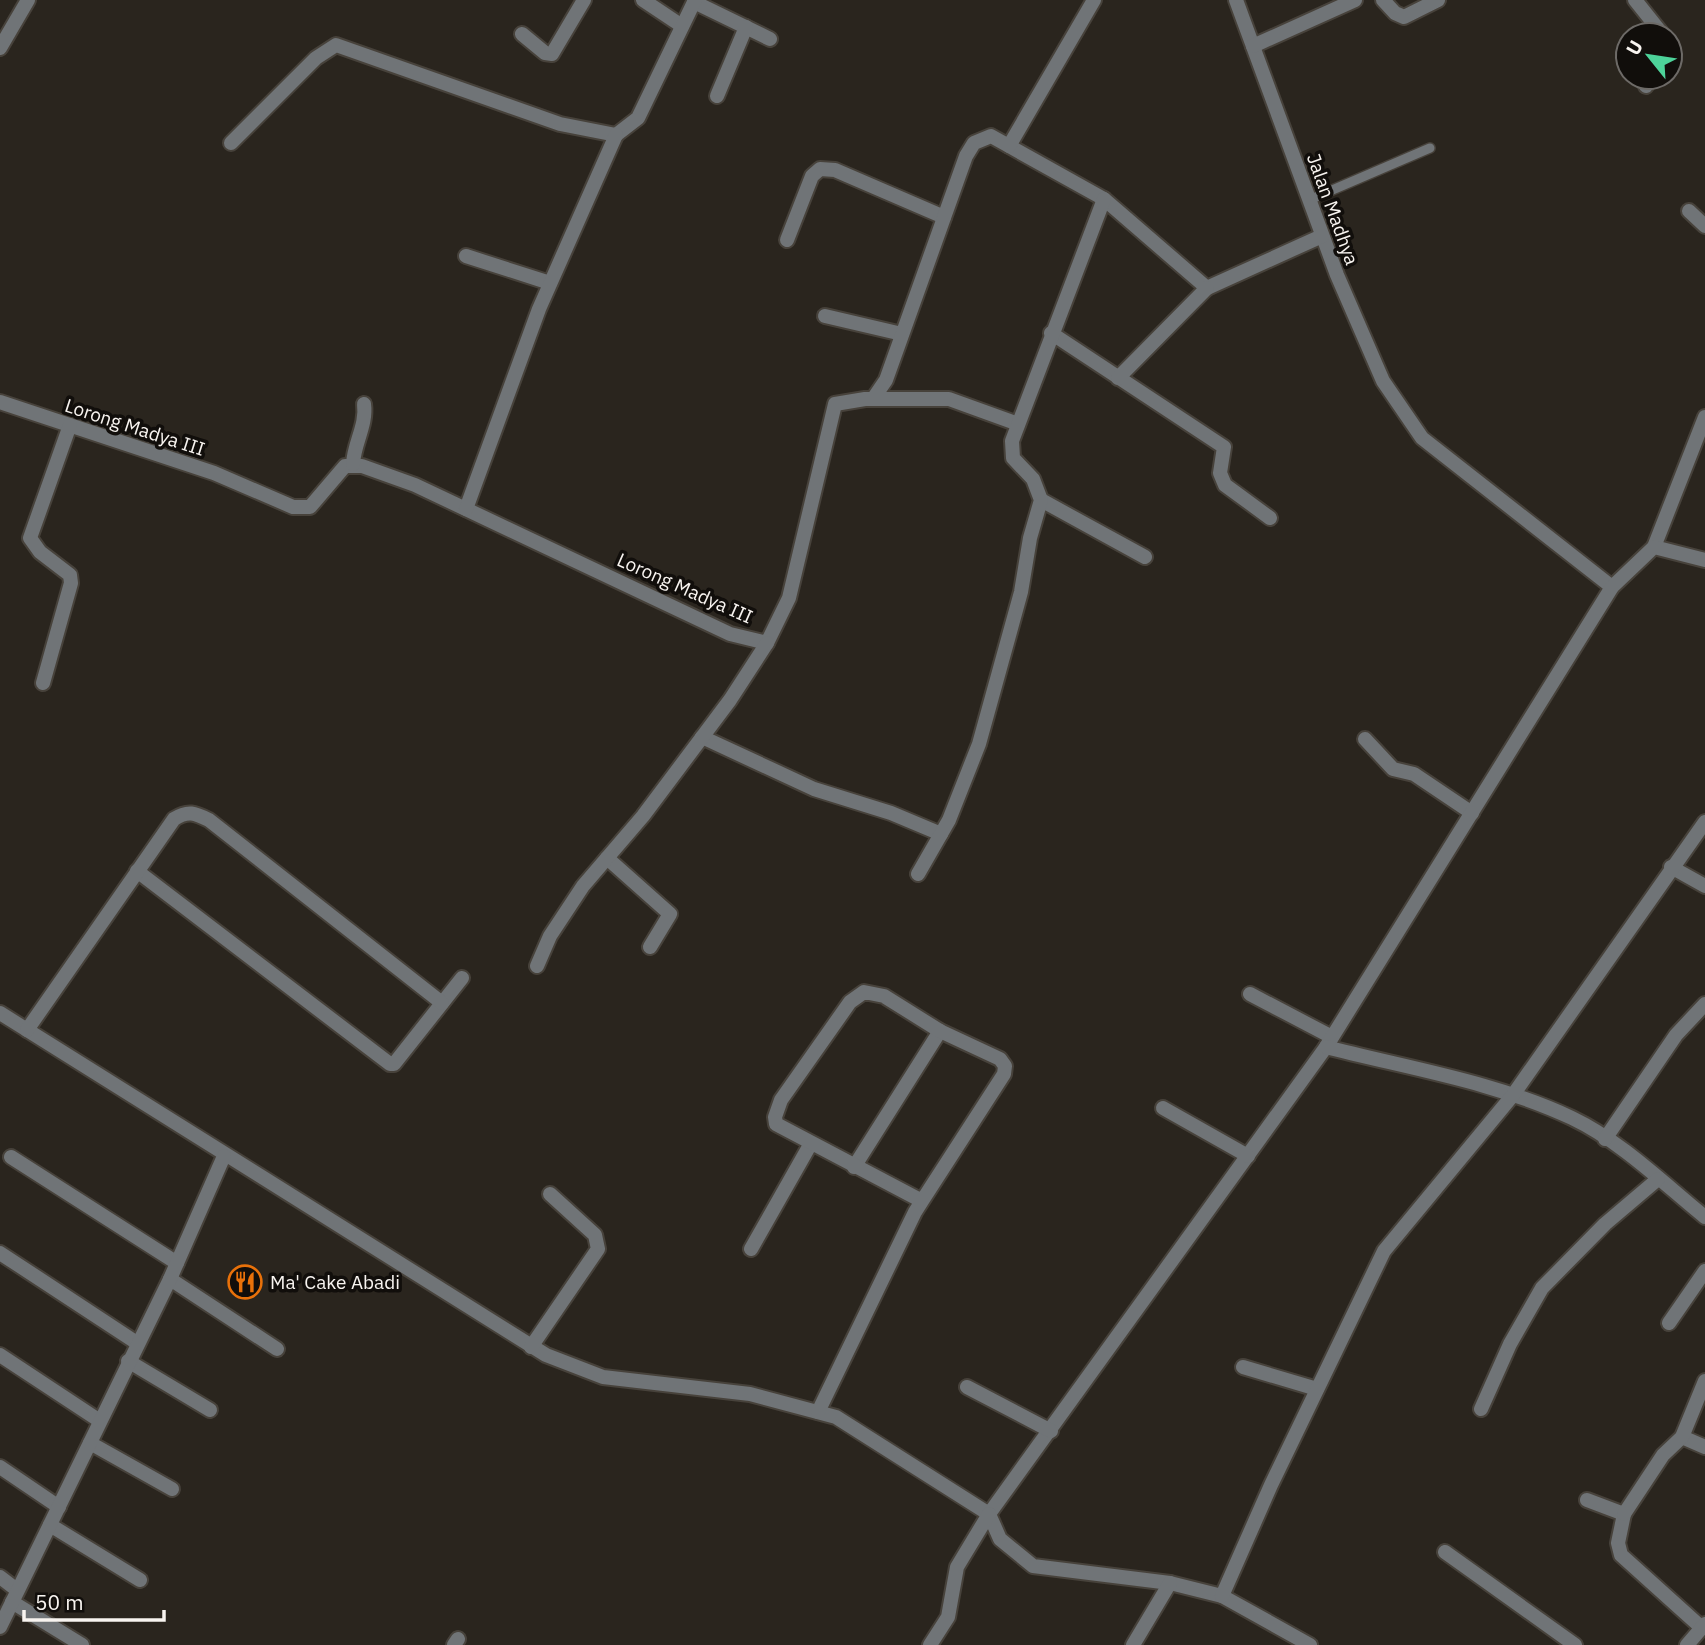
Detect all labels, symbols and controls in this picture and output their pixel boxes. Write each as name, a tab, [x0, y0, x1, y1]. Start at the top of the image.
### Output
north arrow	[1614, 21, 1684, 91]
text: U	[1621, 36, 1648, 59]
street label: Jalan Madhya	[1302, 150, 1364, 268]
street label: Lorong Madya III	[62, 393, 208, 461]
street label: Lorong Madya III	[613, 547, 757, 629]
restaurant icon: Ma' Cake Abadi	[226, 1263, 264, 1301]
place label: Ma' Cake Abadi	[270, 1270, 400, 1294]
scale bar	[24, 1578, 164, 1622]
text: 50 m	[35, 1588, 84, 1616]

